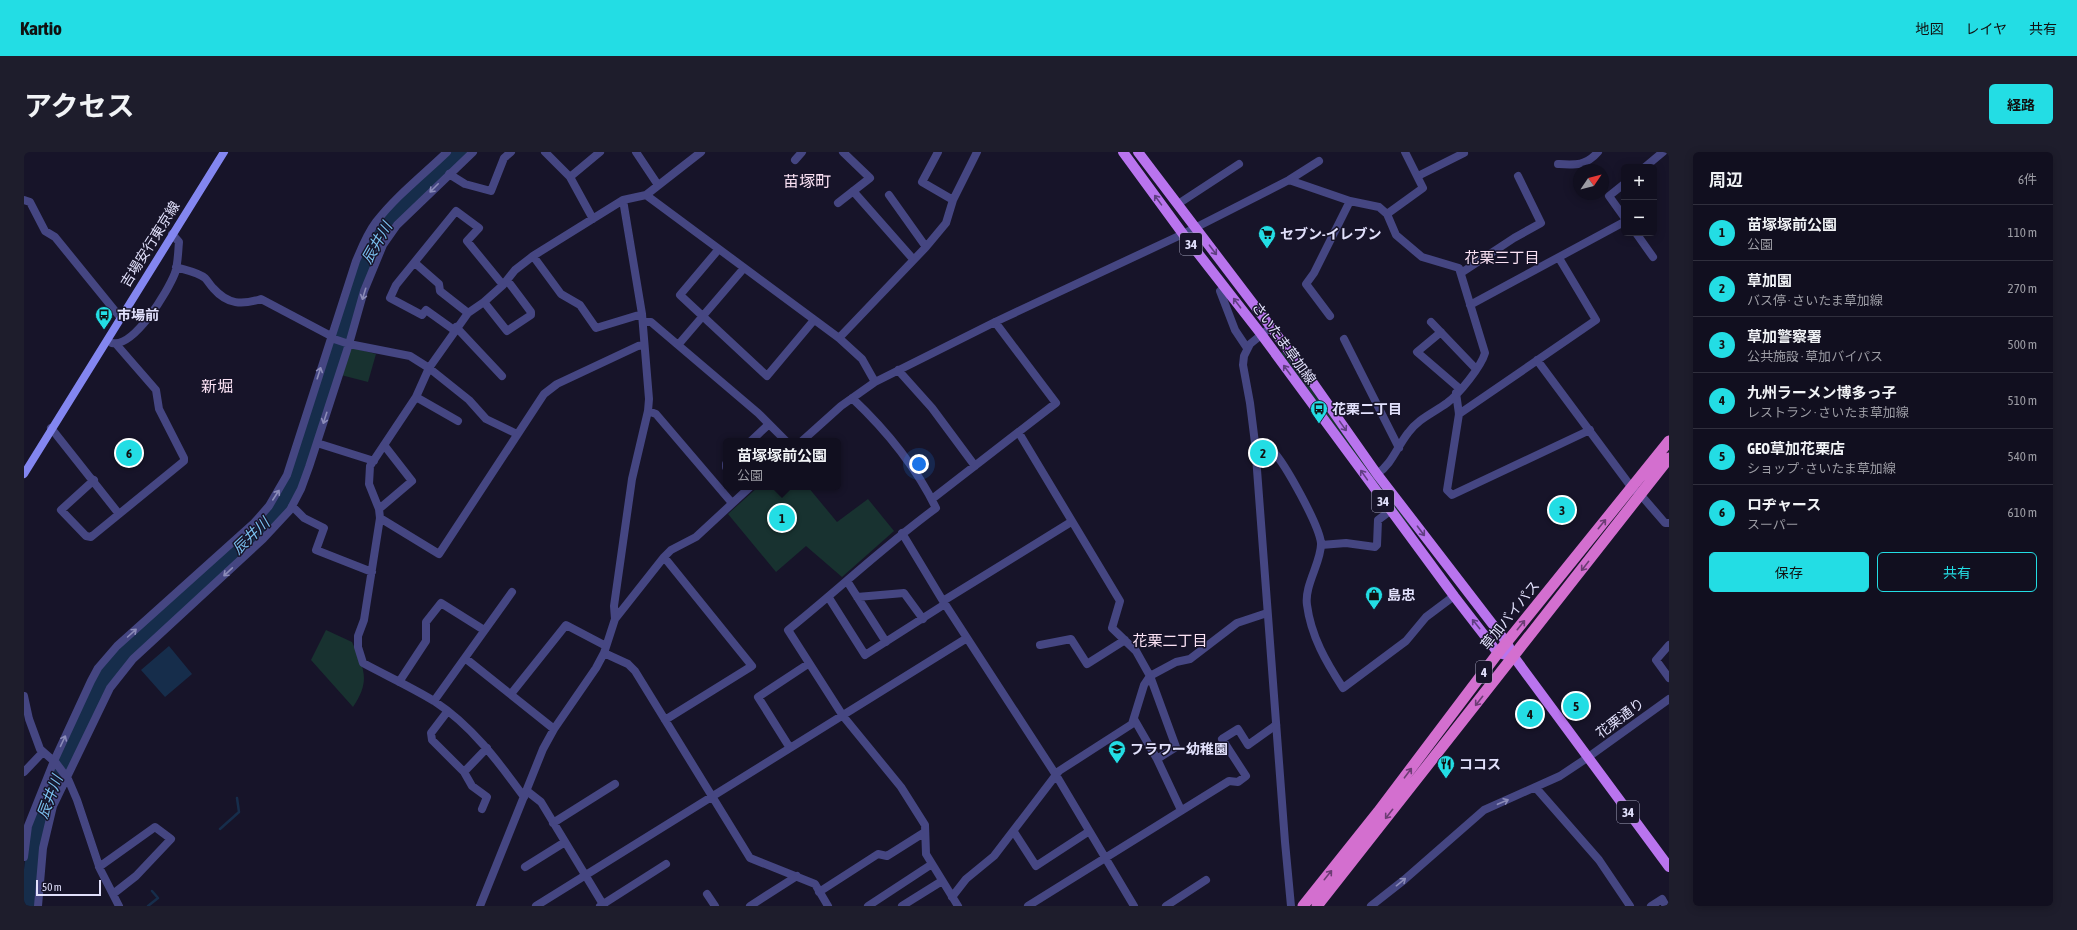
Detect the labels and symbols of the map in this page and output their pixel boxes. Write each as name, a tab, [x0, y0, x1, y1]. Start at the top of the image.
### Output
north arrow	[1573, 164, 1609, 200]
district label: 苗塚町	[783, 172, 831, 190]
one-way arrow	[429, 183, 439, 193]
one-way arrow	[1154, 194, 1162, 205]
street label: 吉場安行東京線	[117, 198, 183, 290]
water label: 辰井川	[358, 217, 396, 266]
supermarket icon: セブン-イレブン	[1257, 224, 1277, 249]
place label: セブン-イレブン	[1280, 226, 1382, 242]
road number: 34	[1180, 233, 1202, 255]
one-way arrow	[1209, 244, 1217, 255]
district label: 花栗三丁目	[1464, 249, 1540, 266]
one-way arrow	[360, 288, 367, 301]
one-way arrow	[1233, 297, 1241, 308]
street label: さいたま草加線	[1249, 299, 1319, 387]
bus stop icon: 市場前	[94, 305, 114, 330]
place label: 市場前	[117, 307, 159, 323]
one-way arrow	[1283, 365, 1291, 376]
one-way arrow	[316, 367, 324, 379]
district label: 新堀	[201, 377, 233, 395]
bus stop icon: 花栗二丁目	[1309, 399, 1329, 424]
place label: 花栗二丁目	[1332, 401, 1402, 417]
one-way arrow	[321, 412, 328, 425]
one-way arrow	[1339, 420, 1347, 431]
pin: 6	[116, 438, 142, 468]
pin: 2	[1250, 438, 1276, 468]
your location	[909, 454, 929, 474]
one-way arrow	[1360, 470, 1368, 481]
one-way arrow	[273, 489, 281, 501]
road number: 34	[1372, 490, 1394, 512]
pin: 3	[1549, 495, 1575, 525]
pin: 1	[769, 503, 795, 533]
water label: 辰井川	[229, 513, 274, 557]
one-way arrow	[1598, 519, 1607, 530]
one-way arrow	[1416, 525, 1425, 536]
one-way arrow	[1580, 560, 1589, 571]
one-way arrow	[222, 567, 233, 576]
street label: 草加バイパス	[1477, 577, 1543, 653]
shop icon: 島忠	[1364, 585, 1384, 610]
place label: 島忠	[1387, 587, 1416, 603]
one-way arrow	[1471, 618, 1480, 629]
one-way arrow	[1516, 620, 1525, 631]
one-way arrow	[127, 628, 137, 637]
district label: 花栗二丁目	[1132, 632, 1208, 649]
road number: 4	[1476, 661, 1492, 683]
pin: 5	[1563, 691, 1589, 721]
street label: 花栗通り	[1593, 695, 1647, 741]
one-way arrow	[1474, 696, 1483, 707]
pin: 4	[1517, 699, 1543, 729]
one-way arrow	[60, 735, 67, 747]
school or university icon: フラワー幼稚園	[1107, 739, 1127, 764]
place label: フラワー幼稚園	[1130, 741, 1228, 757]
restaurant icon: ココス	[1436, 754, 1456, 779]
place label: ココス	[1459, 756, 1501, 772]
one-way arrow	[1404, 768, 1412, 779]
water label: 辰井川	[34, 771, 66, 821]
one-way arrow	[1496, 798, 1508, 805]
road number: 34	[1617, 801, 1639, 823]
one-way arrow	[1385, 809, 1394, 820]
one-way arrow	[1323, 870, 1332, 881]
scale bar	[36, 878, 101, 897]
one-way arrow	[1396, 878, 1407, 886]

